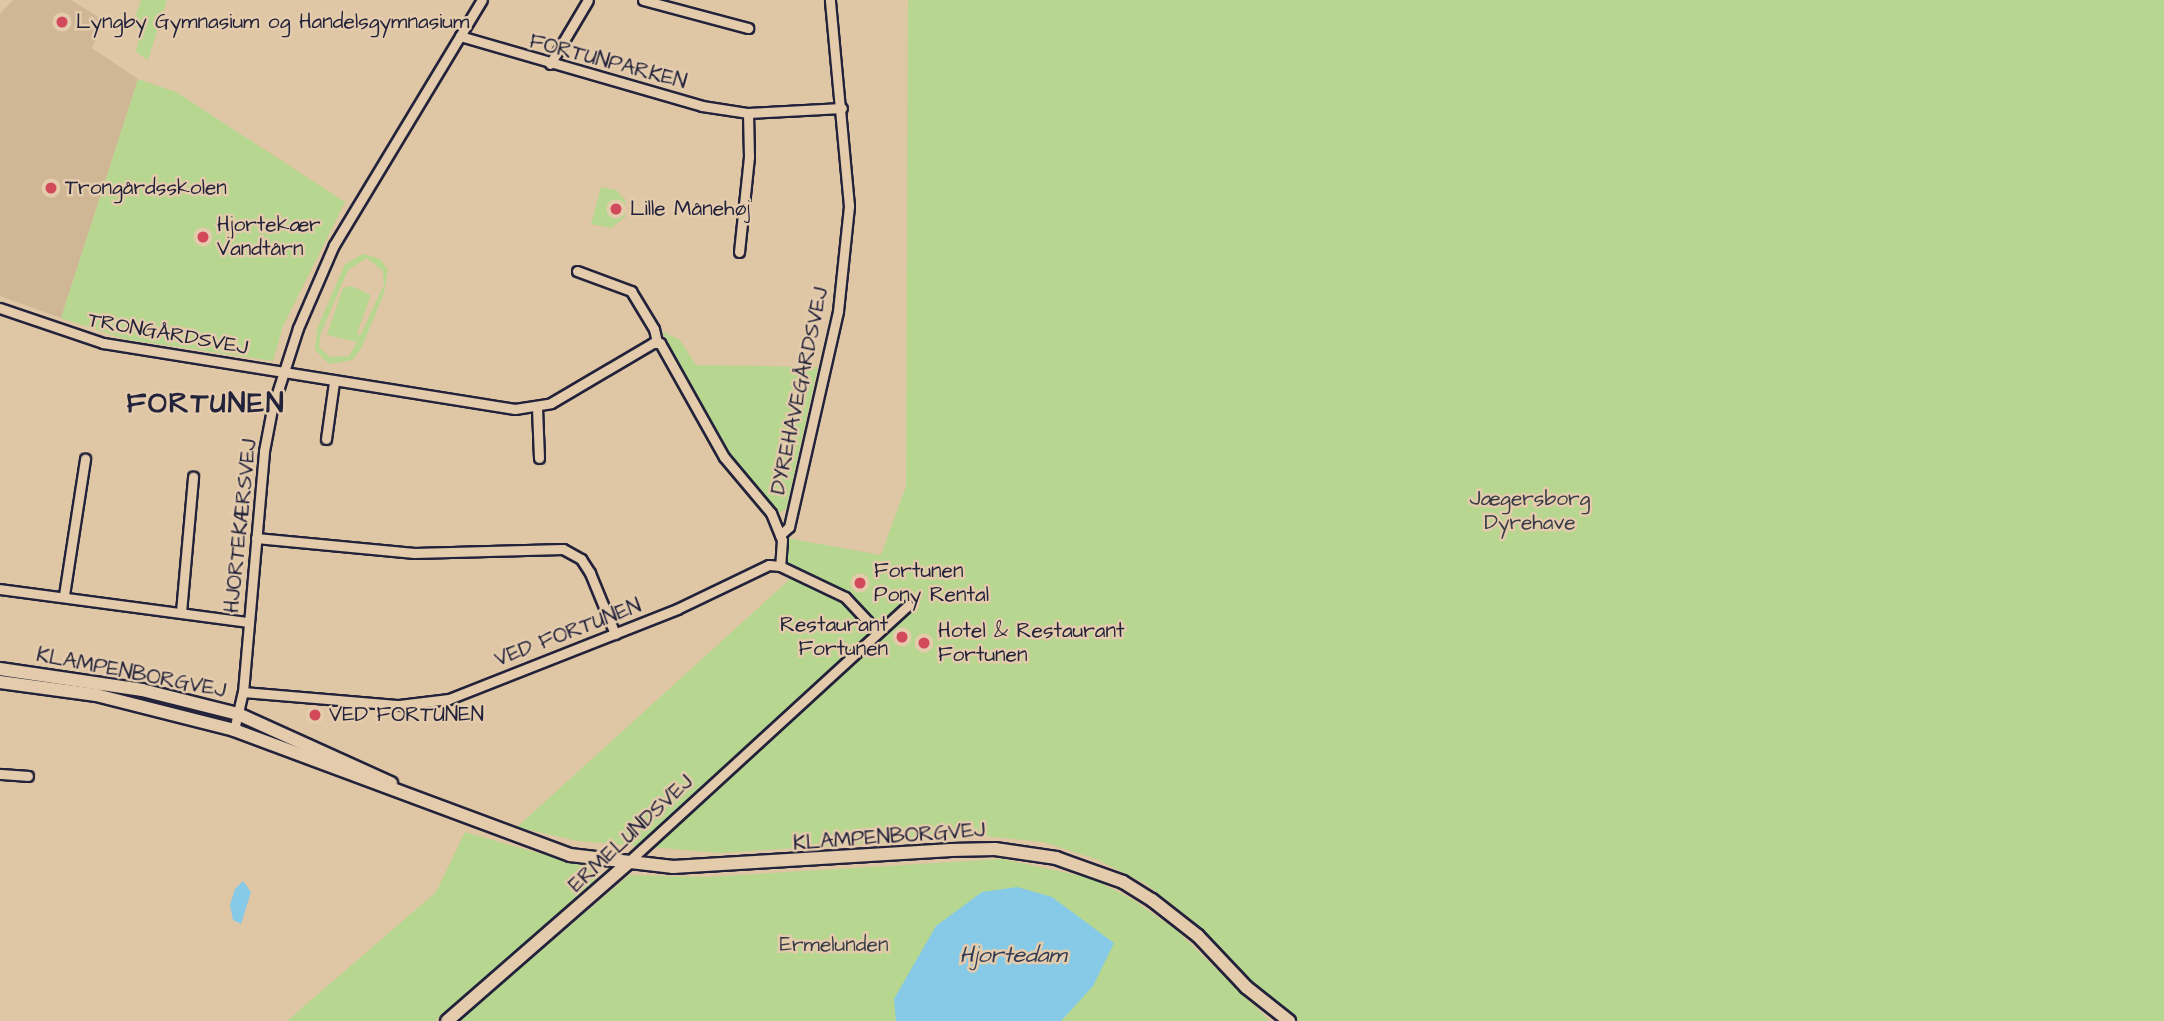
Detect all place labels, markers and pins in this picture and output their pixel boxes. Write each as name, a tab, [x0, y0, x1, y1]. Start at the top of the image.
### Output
place label: Lyngby Gymnasium og Handelsgymnasium	[76, 9, 469, 35]
marker: Lyngby Gymnasium og Handelsgymnasium	[54, 14, 70, 30]
place label: Trongårdsskolen	[65, 175, 227, 201]
marker: Trongårdsskolen	[43, 180, 59, 196]
place label: Lille Månehøj	[630, 196, 750, 222]
marker: Lille Månehøj	[608, 201, 624, 217]
place label: Hjortekær Vandtårn	[217, 212, 321, 262]
marker: Hjortekær Vandtårn	[195, 229, 211, 245]
place label: Fortunen Pony Rental	[874, 558, 989, 608]
marker: Fortunen Pony Rental	[852, 575, 868, 591]
place label: Restaurant Fortunen	[780, 612, 888, 662]
place label: Hotel & Restaurant Fortunen	[938, 618, 1125, 668]
marker: Restaurant Fortunen	[894, 629, 910, 645]
marker: Hotel & Restaurant Fortunen	[916, 635, 932, 651]
place label: VED FORTUNEN	[329, 702, 484, 728]
marker: VED FORTUNEN	[307, 707, 323, 723]

